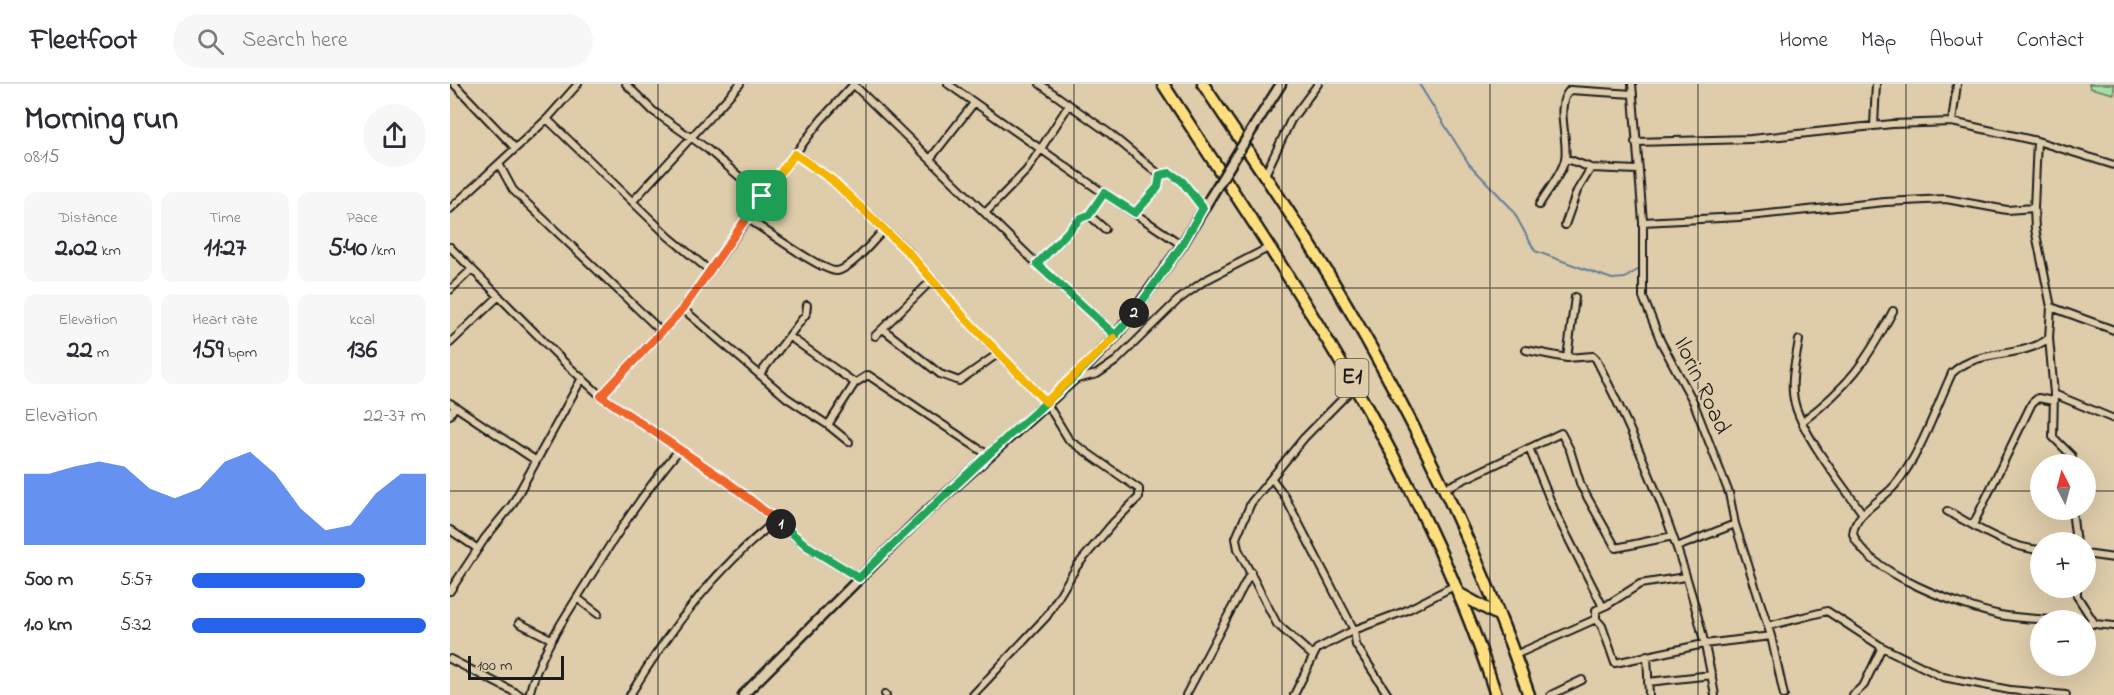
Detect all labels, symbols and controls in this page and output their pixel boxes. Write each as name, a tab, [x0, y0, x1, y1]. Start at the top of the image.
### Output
search box	[173, 14, 593, 68]
text: Fleetfoot	[30, 21, 137, 62]
icon: search	[194, 25, 227, 58]
text: Search here	[242, 25, 348, 57]
text: Home	[1779, 26, 1828, 56]
text: Map	[1861, 26, 1896, 56]
text: About	[1929, 26, 1983, 56]
text: Contact	[2016, 26, 2084, 56]
text: Morning run	[24, 96, 178, 144]
button: share	[363, 104, 426, 167]
text: 08:15	[24, 143, 60, 172]
pin	[736, 170, 787, 221]
icon: arrive	[745, 179, 778, 212]
text: Distance	[59, 206, 117, 230]
text: Time	[209, 206, 241, 230]
text: Pace	[346, 206, 378, 230]
text: 2.02	[55, 230, 97, 268]
text: 11:27	[204, 230, 246, 268]
text: 5:40	[328, 230, 367, 268]
text: km	[97, 239, 121, 263]
text: /km	[367, 239, 396, 263]
pin: 2	[1119, 298, 1149, 328]
text: 2	[1130, 301, 1138, 325]
text: Elevation	[59, 308, 117, 332]
text: Heart rate	[192, 308, 258, 332]
text: kcal	[349, 308, 375, 332]
street label: Ilorin Road	[1663, 331, 1739, 441]
text: 22	[67, 332, 93, 370]
text: 159	[193, 332, 224, 370]
text: 136	[347, 332, 377, 370]
text: m	[93, 341, 109, 365]
text: bpm	[224, 341, 257, 365]
road number: E1	[1336, 359, 1368, 397]
text: Elevation	[24, 402, 98, 431]
text: 22–37 m	[363, 402, 426, 431]
north arrow	[2030, 454, 2096, 520]
map controls	[2030, 454, 2096, 676]
pin: 1	[766, 509, 796, 539]
text: 1	[778, 512, 784, 536]
button: +	[2030, 532, 2096, 598]
text: 500 m	[24, 566, 73, 595]
text: 5:57	[120, 566, 153, 595]
button: −	[2030, 610, 2096, 676]
text: 1.0 km	[24, 611, 72, 640]
text: 5:32	[120, 611, 151, 640]
scale bar	[468, 653, 564, 680]
text: 100 m	[477, 654, 512, 678]

